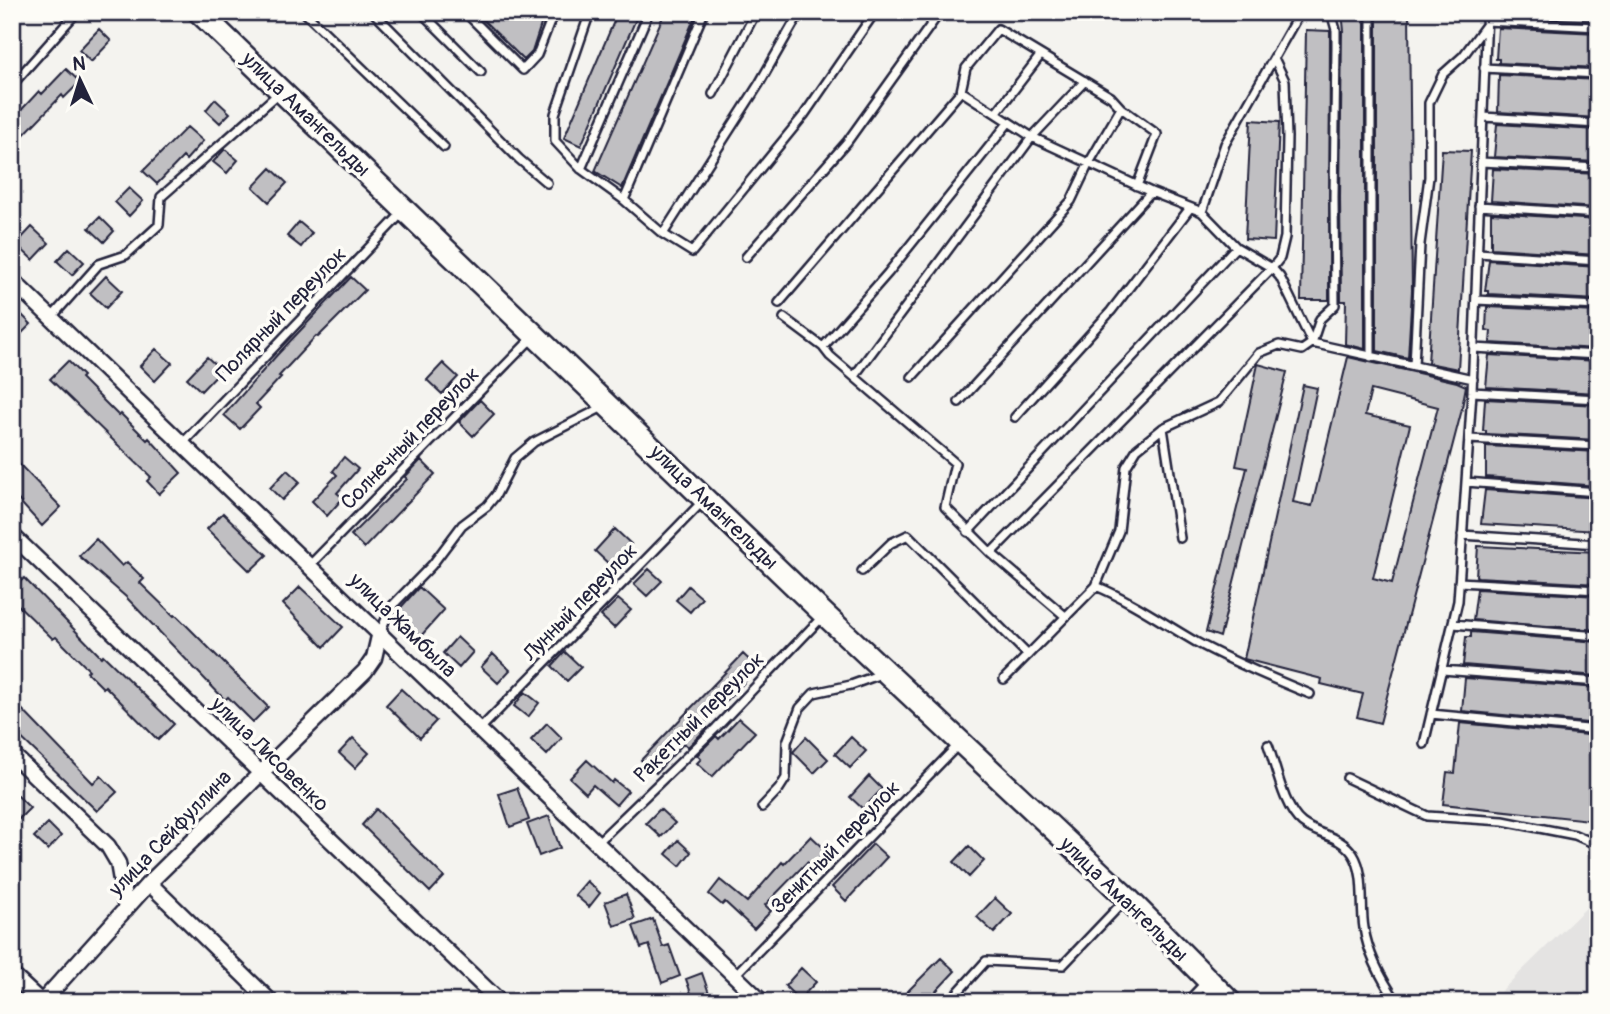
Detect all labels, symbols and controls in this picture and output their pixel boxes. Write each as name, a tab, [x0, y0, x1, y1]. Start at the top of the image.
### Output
street label: улица Амангельды	[235, 45, 376, 183]
north arrow	[46, 46, 116, 116]
text: N	[72, 52, 86, 76]
street label: Полярный переулок	[210, 241, 353, 387]
street label: Солнечный переулок	[335, 361, 486, 516]
street label: улица Амангельды	[643, 438, 784, 576]
street label: Лунный переулок	[516, 537, 644, 668]
street label: улица Жамбыла	[342, 567, 462, 683]
street label: Ракетный переулок	[628, 646, 771, 788]
street label: улица Лисовенко	[204, 690, 334, 818]
street label: улица Сейфуллина	[102, 764, 238, 903]
street label: Зенитный переулок	[765, 775, 906, 920]
street label: улица Амангельды	[1053, 830, 1194, 968]

